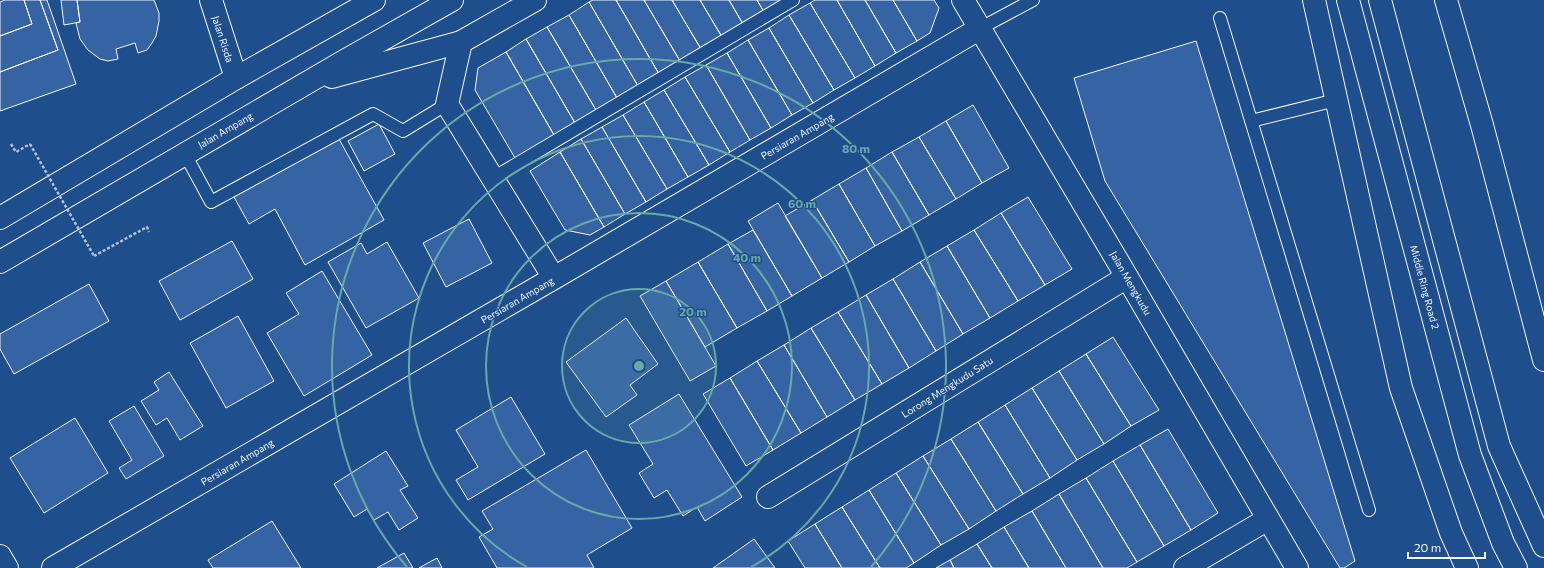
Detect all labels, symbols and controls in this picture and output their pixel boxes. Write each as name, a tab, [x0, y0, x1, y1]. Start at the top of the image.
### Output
street label: Jalan Risda	[210, 14, 236, 64]
street label: Jalan Ampang	[195, 109, 255, 151]
street label: Persiaran Ampang	[758, 110, 836, 162]
text: 80 m	[842, 141, 870, 155]
text: 60 m	[788, 196, 816, 210]
street label: Middle Ring Road 2	[1408, 244, 1442, 331]
street label: Jalan Mengkudu	[1108, 249, 1154, 317]
text: 40 m	[733, 250, 761, 264]
street label: Persiaran Ampang	[478, 274, 556, 326]
text: 20 m	[679, 304, 707, 318]
street label: Lorong Mengkudu Satu	[899, 354, 995, 420]
centre of rings	[632, 359, 646, 373]
street label: Persiaran Ampang	[198, 436, 276, 488]
scale bar	[1408, 534, 1485, 560]
text: 20 m	[1414, 540, 1441, 554]

